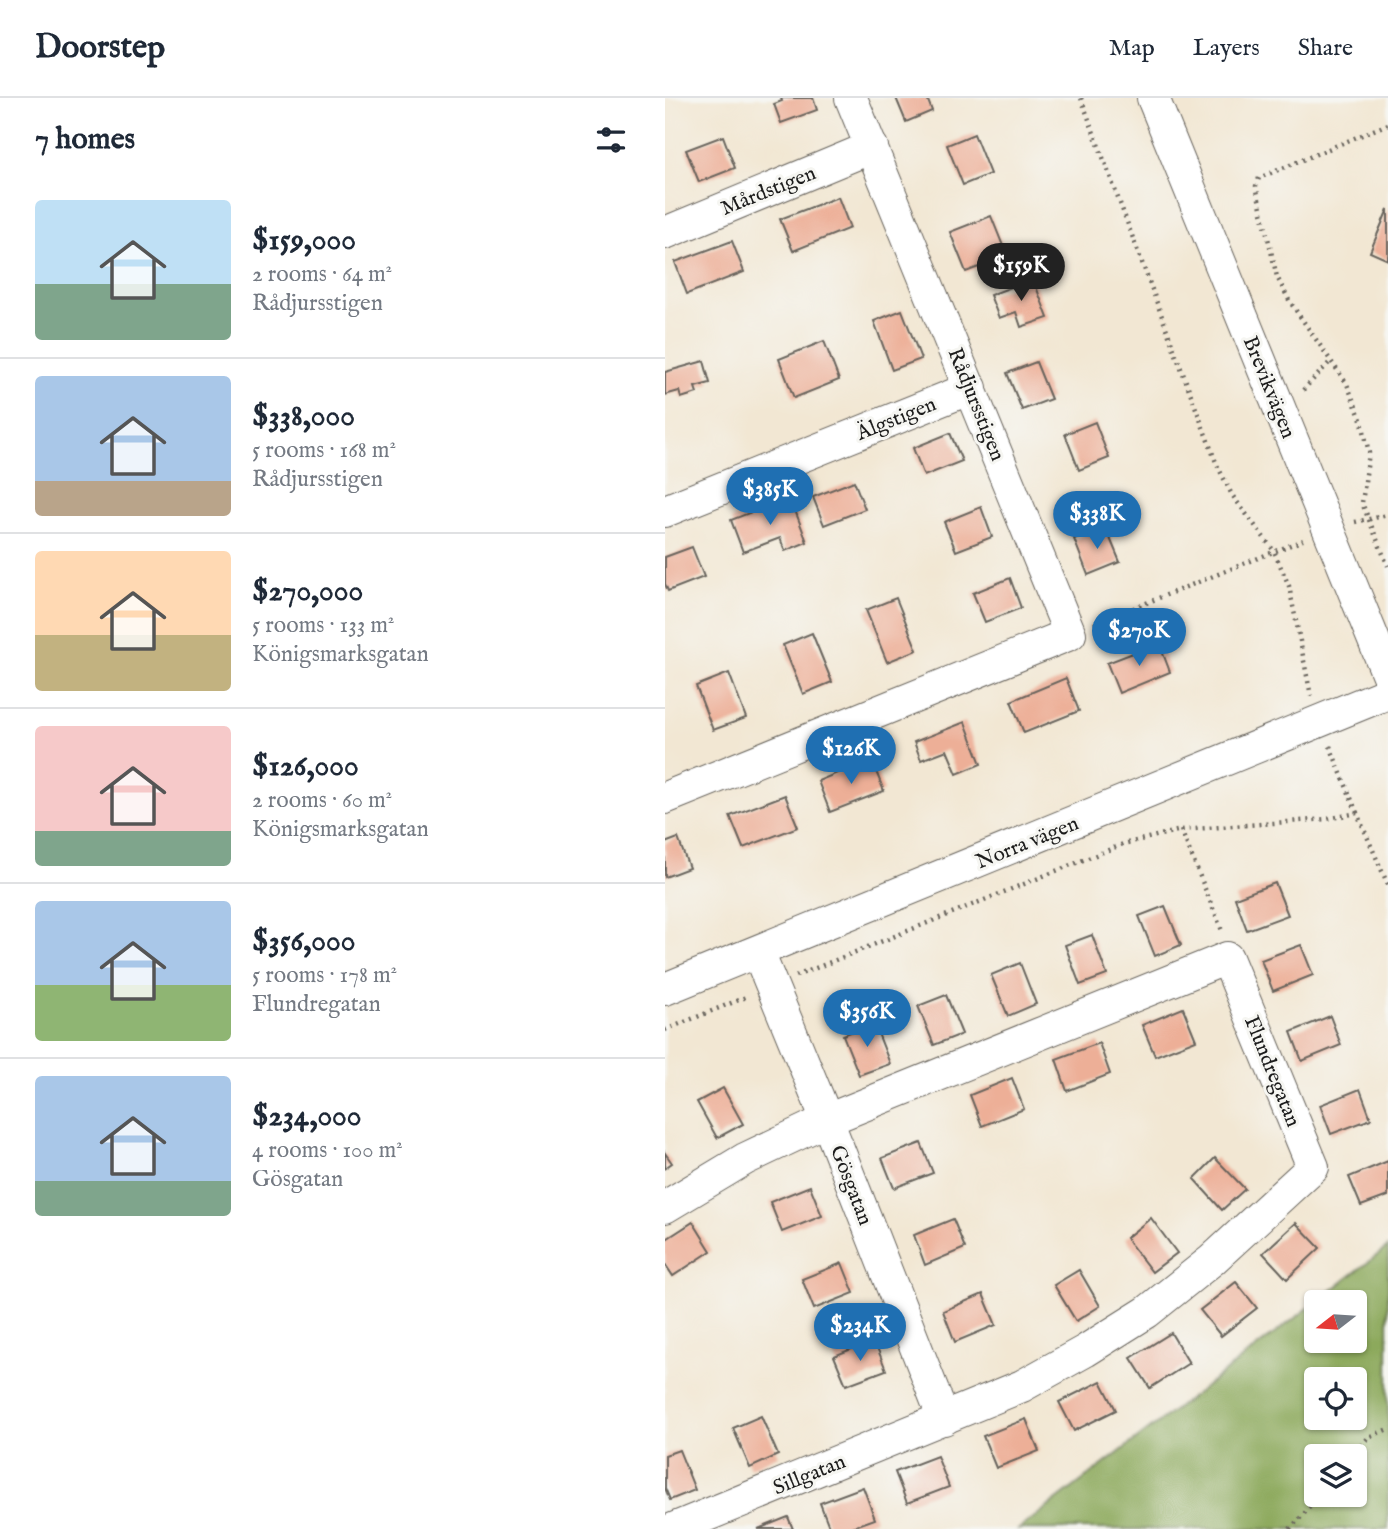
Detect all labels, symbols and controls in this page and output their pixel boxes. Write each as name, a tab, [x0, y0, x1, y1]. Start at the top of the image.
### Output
text: Doorstep	[35, 27, 165, 69]
text: Map	[1109, 33, 1155, 64]
text: Layers	[1193, 33, 1260, 64]
text: Share	[1298, 33, 1353, 64]
text: 7 homes	[35, 121, 135, 159]
icon: filters	[592, 121, 630, 159]
street label: Mårdstigen	[717, 160, 820, 223]
text: $159,000	[252, 222, 356, 260]
icon: home	[91, 228, 175, 312]
pin: $159K	[972, 244, 1070, 303]
text: $159K	[993, 251, 1049, 280]
text: 2 rooms · 64 m²	[252, 260, 392, 289]
text: Rådjursstigen	[252, 289, 383, 318]
street label: Brevikvägen	[1236, 332, 1301, 443]
street label: Rådjursstigen	[941, 344, 1011, 465]
street label: Älgstigen	[851, 390, 940, 448]
text: $338,000	[252, 398, 355, 436]
icon: home	[91, 404, 175, 488]
text: 5 rooms · 168 m²	[252, 436, 396, 465]
text: Rådjursstigen	[252, 465, 383, 494]
pin: $385K	[721, 468, 819, 527]
text: $385K	[742, 475, 798, 504]
pin: $338K	[1048, 491, 1146, 551]
text: $338K	[1069, 499, 1125, 528]
text: $270,000	[252, 573, 363, 611]
icon: home	[91, 579, 175, 663]
pin: $270K	[1090, 608, 1188, 668]
text: 5 rooms · 133 m²	[252, 611, 395, 640]
text: $270K	[1108, 616, 1170, 645]
text: Königsmarksgatan	[252, 640, 429, 669]
pin: $126K	[802, 726, 900, 786]
text: $126K	[822, 734, 880, 763]
text: $126,000	[252, 748, 359, 786]
icon: home	[91, 754, 175, 838]
text: 2 rooms · 60 m²	[252, 786, 392, 815]
street label: Norra vägen	[972, 811, 1083, 876]
text: Königsmarksgatan	[252, 815, 429, 844]
text: $356,000	[252, 923, 355, 961]
icon: home	[91, 929, 175, 1013]
text: 5 rooms · 178 m²	[252, 961, 397, 990]
text: Flundregatan	[252, 990, 381, 1019]
pin: $356K	[818, 990, 916, 1049]
text: $356K	[839, 997, 895, 1026]
street label: Flundregatan	[1237, 1012, 1306, 1131]
text: $234,000	[252, 1098, 362, 1136]
icon: home	[91, 1104, 175, 1188]
text: 4 rooms · 100 m²	[252, 1136, 403, 1165]
street label: Gösgatan	[823, 1142, 878, 1229]
text: Gösgatan	[252, 1165, 343, 1194]
north arrow	[1304, 1290, 1367, 1353]
map controls	[1304, 1290, 1367, 1507]
pin: $234K	[811, 1304, 909, 1363]
text: $234K	[830, 1311, 890, 1340]
button: locate	[1304, 1367, 1367, 1430]
button: layers	[1304, 1444, 1367, 1507]
street label: Sillgatan	[769, 1449, 850, 1502]

